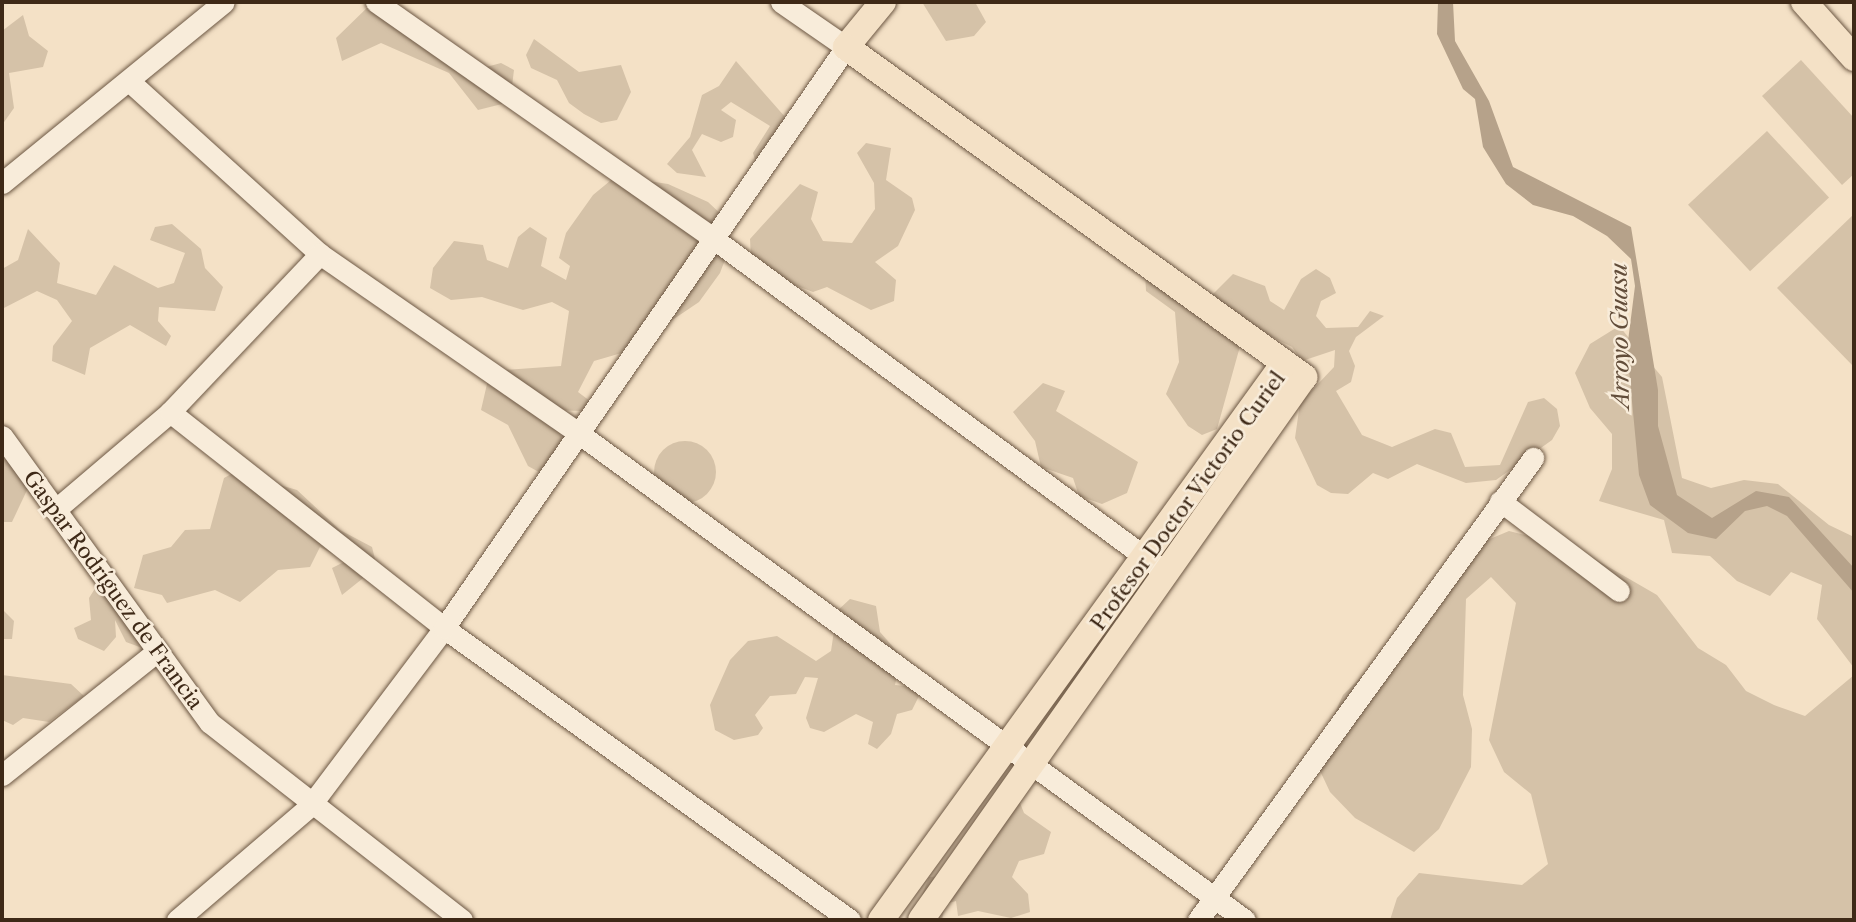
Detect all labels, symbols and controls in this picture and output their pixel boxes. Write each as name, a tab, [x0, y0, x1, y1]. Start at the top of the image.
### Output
water label: Arroyo Guasu	[1605, 263, 1635, 409]
street label: Profesor Doctor Victorio Curiel	[1085, 366, 1291, 636]
street label: Gaspar Rodríguez de Francia	[18, 466, 208, 714]

